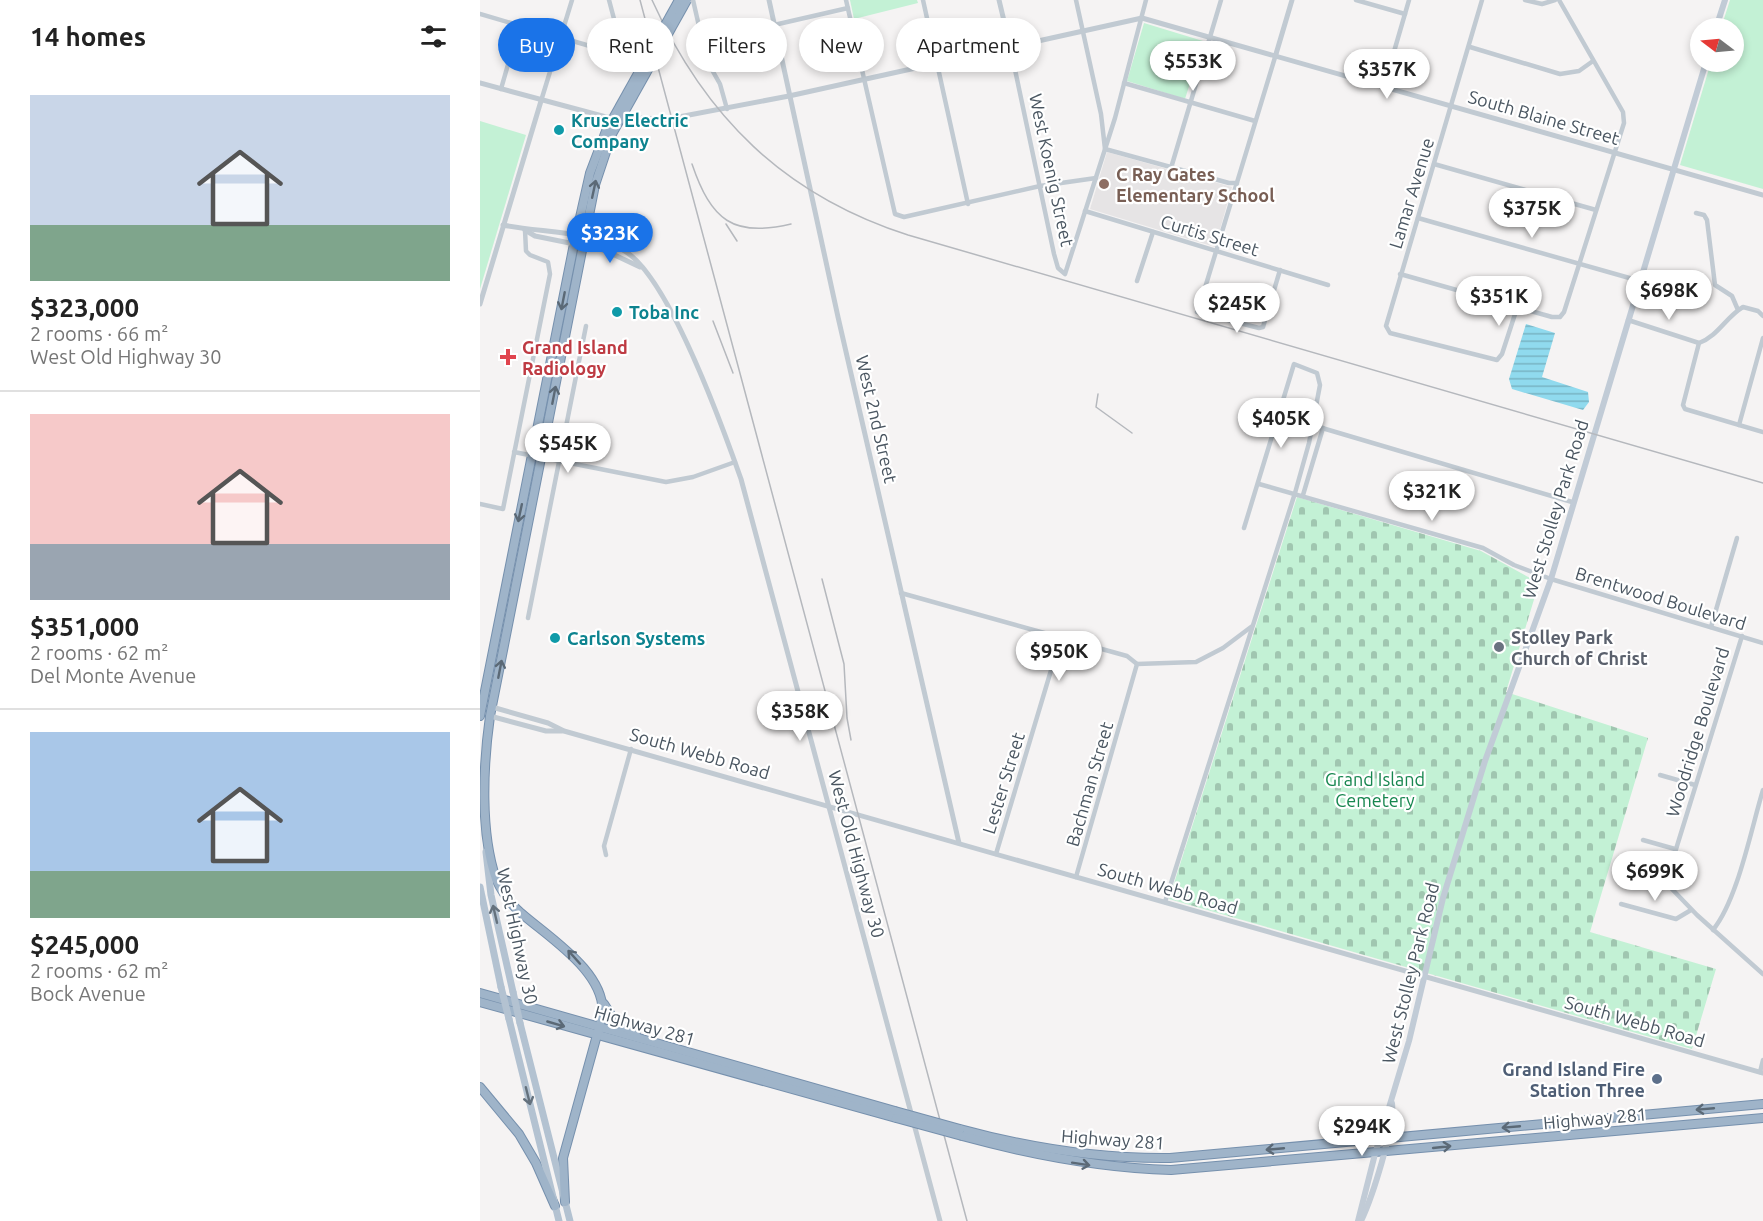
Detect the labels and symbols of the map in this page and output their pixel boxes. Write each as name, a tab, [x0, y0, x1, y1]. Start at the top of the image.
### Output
north arrow	[1690, 18, 1744, 72]
pin: $553K	[1151, 41, 1235, 92]
pin: $357K	[1345, 49, 1429, 100]
street label: South Blaine Street	[1466, 86, 1622, 148]
street label: West Koenig Street	[1026, 92, 1078, 248]
place label: Kruse Electric Company	[571, 110, 689, 151]
marker: Kruse Electric Company	[552, 123, 566, 137]
street label: Lamar Avenue	[1385, 135, 1437, 251]
place label: C Ray Gates Elementary School	[1116, 164, 1275, 205]
marker: C Ray Gates Elementary School	[1097, 177, 1111, 191]
one-way arrow	[589, 180, 601, 199]
pin: $375K	[1490, 188, 1574, 239]
street label: Curtis Street	[1158, 211, 1262, 259]
pin: $323K	[568, 213, 652, 264]
pin: $698K	[1627, 270, 1711, 321]
pin: $351K	[1457, 276, 1541, 327]
pin: $245K	[1195, 283, 1279, 334]
one-way arrow	[557, 291, 568, 310]
place label: Toba Inc	[629, 302, 699, 322]
marker: Toba Inc	[610, 305, 624, 319]
place label: Grand Island Radiology	[522, 337, 628, 378]
marker: Grand Island Radiology	[499, 348, 517, 366]
street label: West 2nd Street	[853, 353, 901, 485]
one-way arrow	[549, 386, 560, 406]
pin: $405K	[1239, 398, 1323, 449]
street label: West Stolley Park Road	[1518, 417, 1592, 601]
pin: $545K	[526, 423, 610, 474]
pin: $321K	[1390, 471, 1474, 522]
one-way arrow	[514, 502, 525, 522]
street label: Brentwood Boulevard	[1573, 562, 1749, 634]
place label: Stolley Park Church of Christ	[1511, 627, 1648, 668]
place label: Carlson Systems	[567, 628, 705, 648]
marker: Carlson Systems	[548, 631, 562, 645]
pin: $950K	[1017, 631, 1101, 682]
marker: Stolley Park Church of Christ	[1492, 640, 1506, 654]
street label: Woodridge Boulevard	[1662, 645, 1732, 819]
one-way arrow	[495, 660, 506, 679]
pin: $358K	[758, 691, 842, 742]
street label: Bachman Street	[1062, 719, 1116, 849]
street label: South Webb Road	[628, 723, 772, 783]
street label: Lester Street	[978, 730, 1028, 836]
street label: West Old Highway 30	[825, 768, 889, 940]
park label: Grand Island Cemetery	[1325, 769, 1425, 810]
pin: $699K	[1613, 851, 1697, 902]
street label: South Webb Road	[1096, 858, 1240, 918]
street label: West Highway 30	[494, 866, 542, 1006]
street label: West Stolley Park Road	[1378, 880, 1442, 1066]
one-way arrow	[489, 905, 501, 924]
one-way arrow	[567, 950, 581, 965]
street label: South Webb Road	[1563, 991, 1707, 1051]
street label: Highway 281	[592, 1001, 698, 1049]
one-way arrow	[546, 1019, 565, 1030]
place label: Grand Island Fire Station Three	[1502, 1059, 1645, 1100]
marker: Grand Island Fire Station Three	[1650, 1072, 1664, 1086]
one-way arrow	[522, 1086, 534, 1105]
street label: Highway 281	[1542, 1104, 1648, 1132]
one-way arrow	[1695, 1104, 1715, 1115]
pin: $294K	[1320, 1106, 1404, 1157]
one-way arrow	[1501, 1122, 1521, 1133]
street label: Highway 281	[1060, 1125, 1166, 1153]
one-way arrow	[1432, 1141, 1452, 1152]
one-way arrow	[1265, 1144, 1285, 1155]
one-way arrow	[1070, 1158, 1090, 1169]

